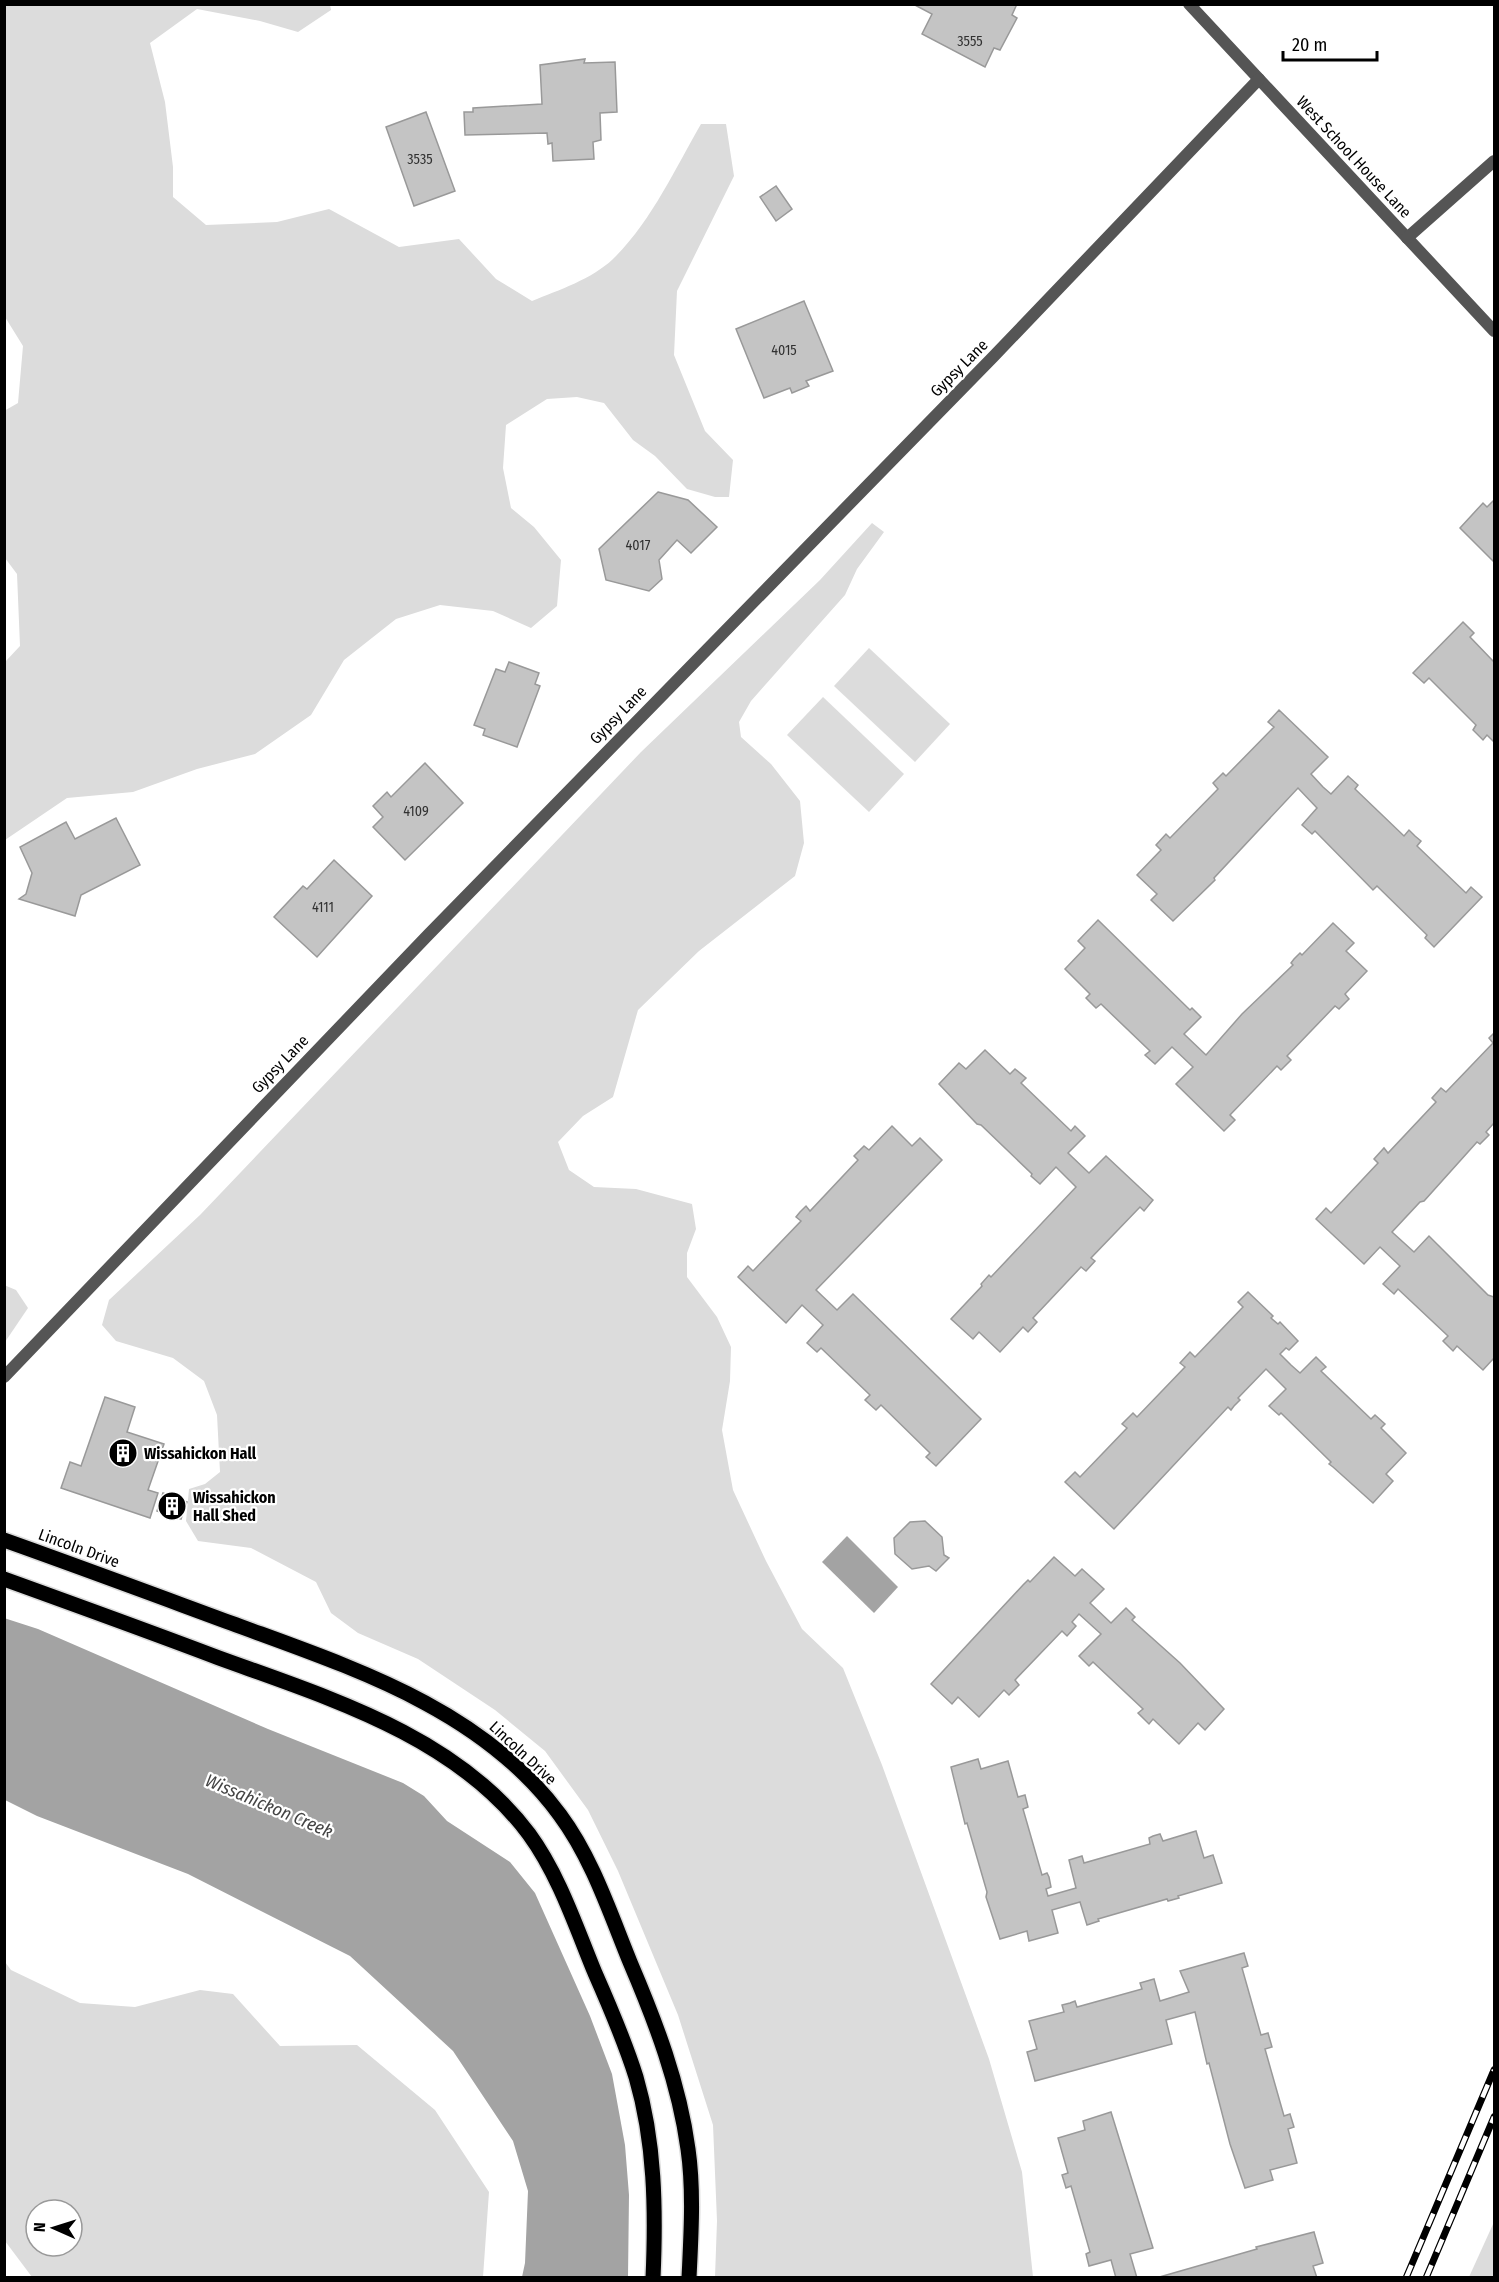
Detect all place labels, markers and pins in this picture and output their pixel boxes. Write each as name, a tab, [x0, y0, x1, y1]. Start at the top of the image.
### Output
building icon: Wissahickon Hall	[107, 1437, 139, 1469]
place label: Wissahickon Hall	[144, 1444, 257, 1463]
place label: Wissahickon Hall Shed	[193, 1488, 276, 1525]
building icon: Wissahickon Hall Shed	[156, 1490, 188, 1522]

